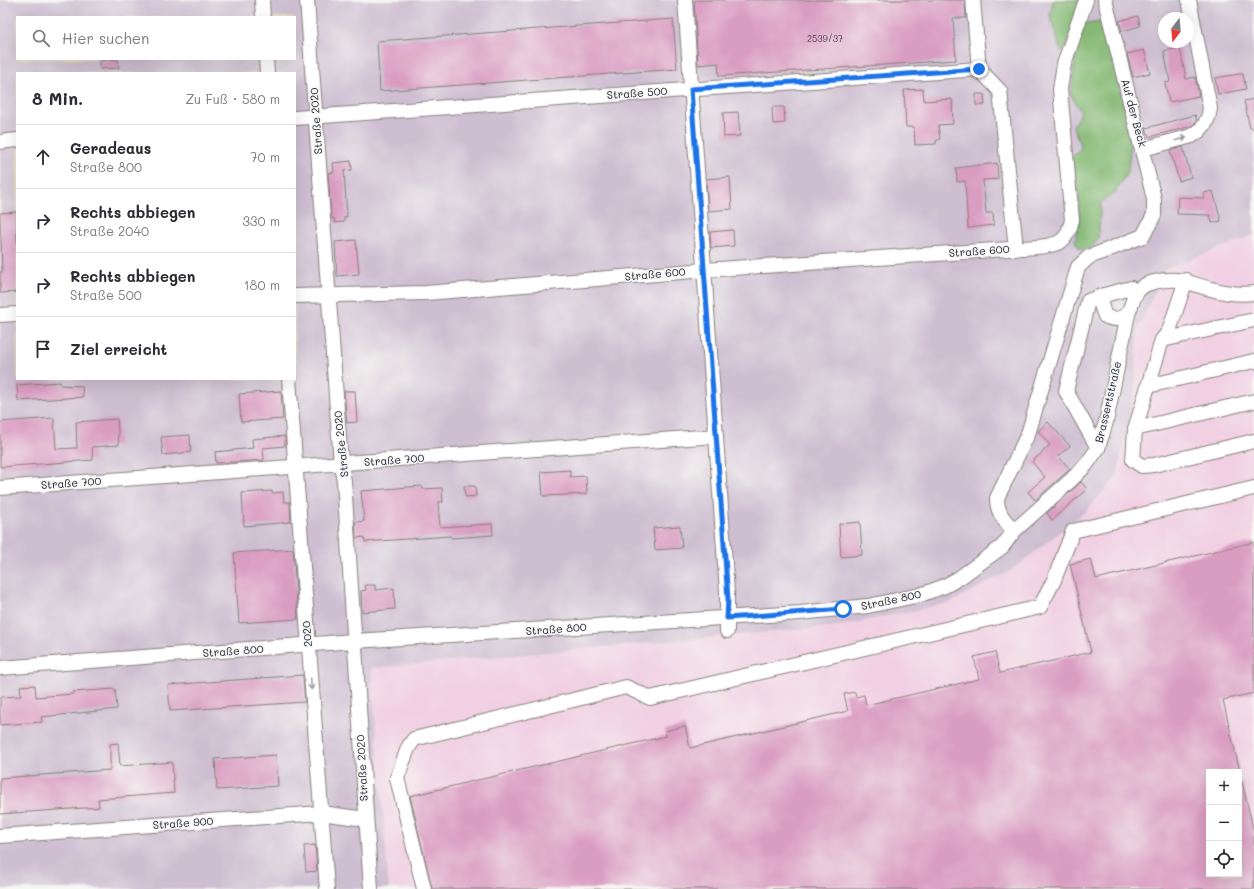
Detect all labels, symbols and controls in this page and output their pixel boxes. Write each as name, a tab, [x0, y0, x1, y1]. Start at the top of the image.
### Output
north arrow	[1158, 12, 1194, 48]
search box	[16, 16, 296, 60]
icon: search	[30, 27, 52, 49]
text: Hier suchen	[62, 28, 149, 48]
house number: 2539/37	[807, 33, 843, 44]
route end	[970, 60, 988, 78]
street label: Auf der Beck	[1118, 77, 1151, 149]
street label: Straße 500	[606, 83, 668, 102]
text: 8 Min.	[32, 87, 83, 109]
street label: Straße 2020	[306, 87, 325, 155]
text: Zu Fuß · 580 m	[185, 90, 280, 107]
one-way arrow	[1174, 135, 1187, 142]
text: Geradeaus	[70, 138, 151, 158]
icon: ahead	[32, 146, 54, 168]
text: 70 m	[250, 148, 280, 165]
text: Straße 800	[70, 158, 142, 175]
text: Rechts abbiegen	[70, 202, 195, 222]
icon: right	[32, 210, 54, 232]
text: 330 m	[242, 212, 280, 229]
text: Straße 2040	[70, 222, 149, 239]
street label: Straße 600	[948, 241, 1010, 260]
street label: Straße 600	[624, 263, 686, 284]
text: Rechts abbiegen	[70, 266, 195, 286]
icon: right	[32, 274, 54, 296]
text: 180 m	[244, 276, 280, 293]
text: Straße 500	[70, 286, 142, 303]
icon: arrive	[32, 338, 54, 360]
text: Ziel erreicht	[70, 339, 167, 359]
street label: Brassertstraße	[1091, 359, 1124, 444]
street label: Straße 2020	[330, 410, 351, 478]
street label: Straße 700	[363, 450, 425, 469]
street label: Straße 700	[40, 473, 102, 492]
street label: Straße 800	[860, 586, 922, 613]
route start	[834, 600, 852, 618]
street label: Straße 800	[525, 619, 587, 638]
street label: 2020	[298, 620, 315, 647]
street label: Straße 800	[202, 641, 264, 660]
one-way arrow	[307, 677, 315, 690]
street label: Straße 2020	[352, 734, 371, 802]
map controls	[1206, 769, 1242, 877]
button: +	[1206, 769, 1242, 805]
button: −	[1206, 805, 1242, 841]
street label: Straße 900	[152, 813, 214, 832]
button: locate	[1206, 841, 1242, 877]

